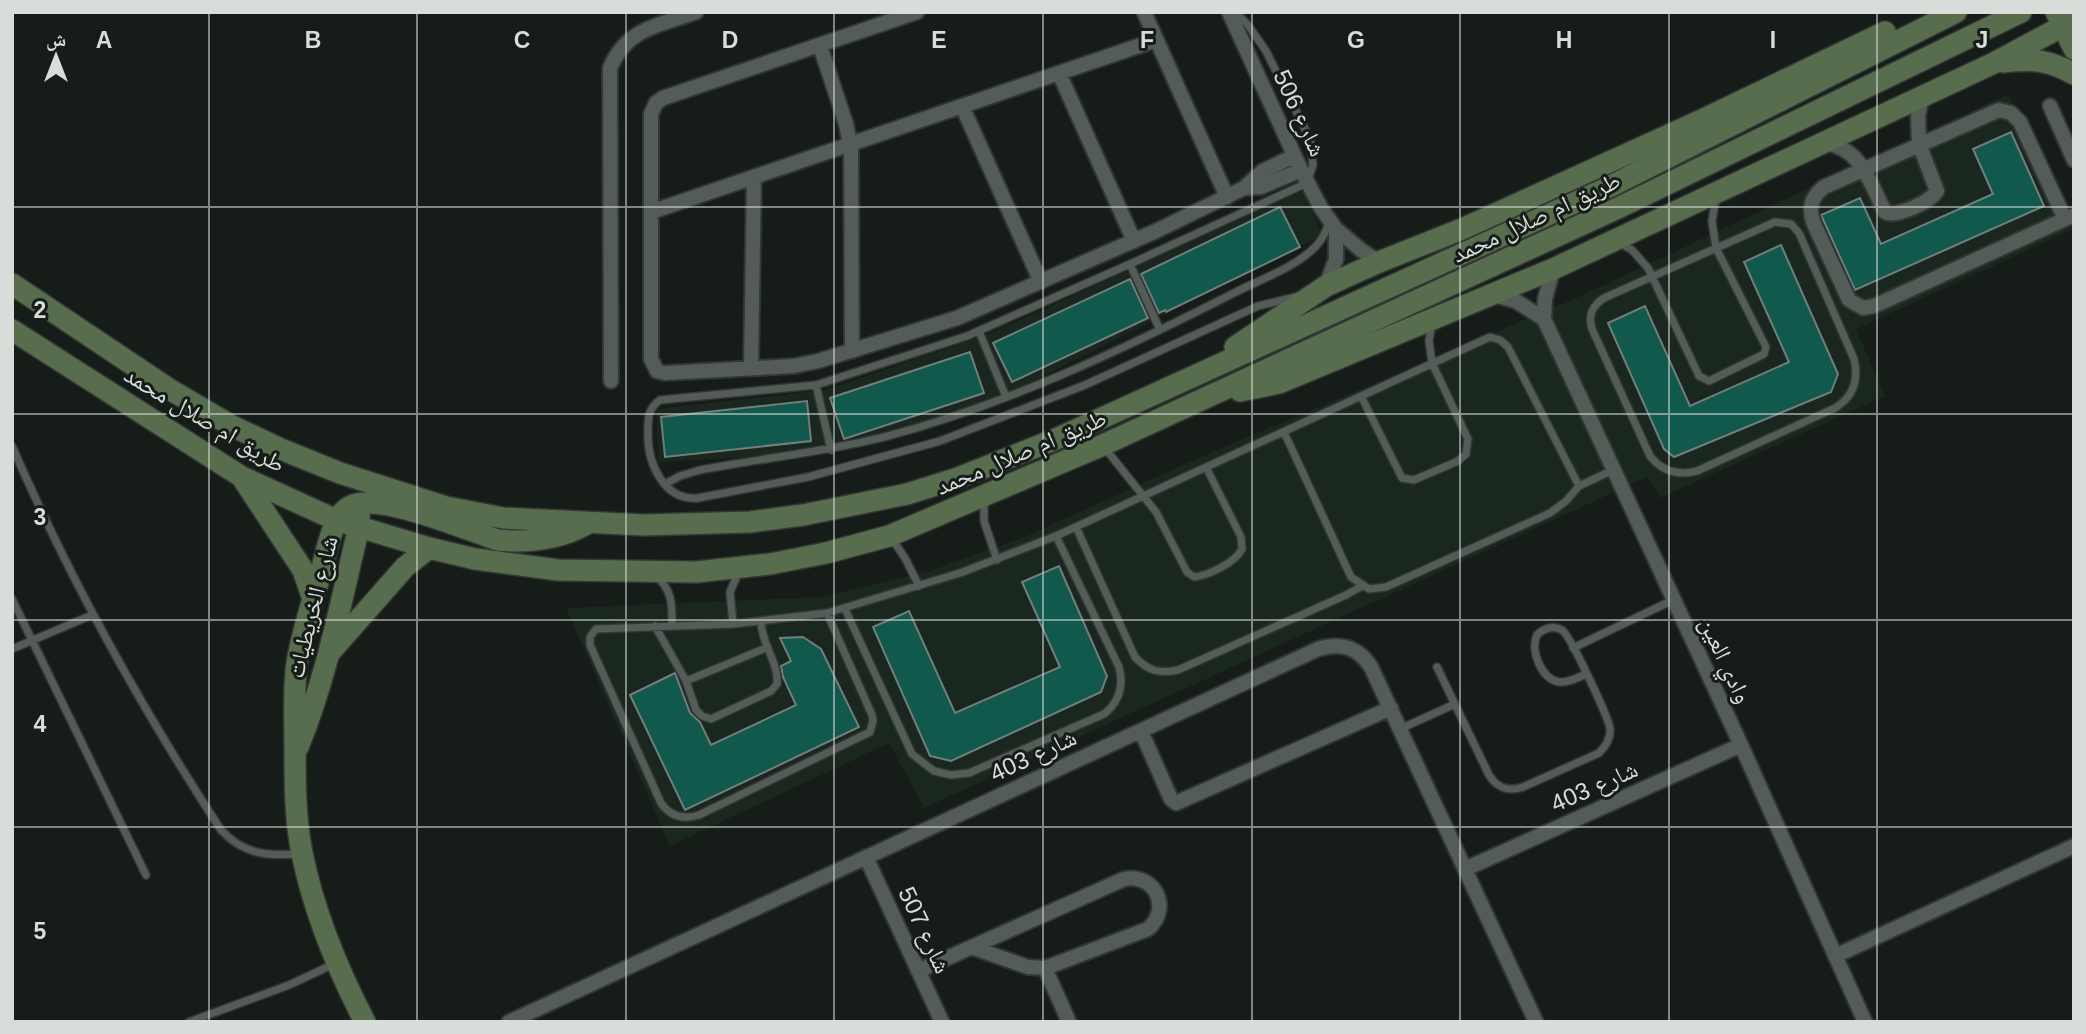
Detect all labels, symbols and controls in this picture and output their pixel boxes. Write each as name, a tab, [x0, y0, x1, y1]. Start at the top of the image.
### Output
north arrow	[21, 21, 91, 91]
text: A	[96, 27, 112, 53]
text: B	[305, 27, 321, 53]
text: C	[514, 27, 530, 53]
text: D	[722, 27, 738, 53]
text: E	[931, 27, 947, 53]
text: F	[1140, 27, 1154, 53]
text: G	[1347, 27, 1365, 53]
text: H	[1556, 27, 1572, 53]
text: I	[1770, 27, 1776, 53]
text: J	[1976, 27, 1988, 53]
text: ش	[46, 29, 66, 51]
street label: شارع 506	[1266, 65, 1332, 161]
street label: طريق ام صلال محمد	[1448, 166, 1626, 271]
text: 2	[34, 297, 46, 323]
street label: طريق ام صلال محمد	[118, 360, 290, 480]
street label: طريق ام صلال محمد	[932, 404, 1112, 503]
text: 3	[34, 504, 46, 530]
street label: شارع الخريطيات	[281, 533, 345, 681]
street label: وادي العين	[1689, 613, 1758, 710]
text: 4	[34, 711, 47, 737]
street label: شارع 403	[985, 723, 1081, 789]
street label: شارع 403	[1546, 755, 1642, 819]
street label: شارع 507	[891, 882, 957, 978]
text: 5	[34, 918, 47, 944]

